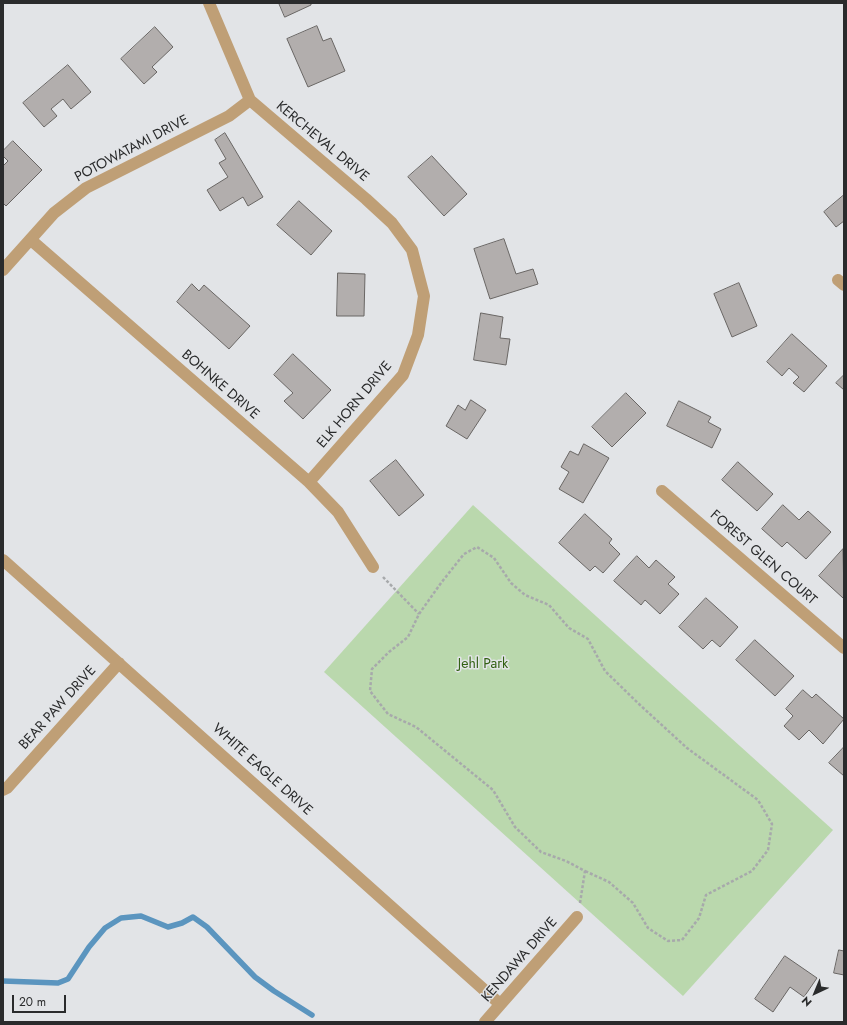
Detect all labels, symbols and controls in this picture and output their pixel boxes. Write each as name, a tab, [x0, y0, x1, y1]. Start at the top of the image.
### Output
street label: KERCHEVAL DRIVE	[272, 98, 372, 186]
street label: POTOWATAMI DRIVE	[72, 112, 192, 186]
street label: BOHNKE DRIVE	[178, 347, 262, 423]
street label: ELK HORN DRIVE	[314, 358, 396, 452]
street label: FOREST GLEN COURT	[706, 507, 820, 609]
park label: Jehl Park	[458, 657, 508, 673]
street label: BEAR PAW DRIVE	[16, 663, 100, 753]
street label: WHITE EAGLE DRIVE	[208, 721, 316, 819]
street label: KENDAWA DRIVE	[479, 914, 561, 1006]
north arrow	[795, 973, 835, 1013]
scale bar	[14, 987, 68, 1013]
text: 20 m	[19, 993, 46, 1011]
text: N	[798, 993, 815, 1010]

